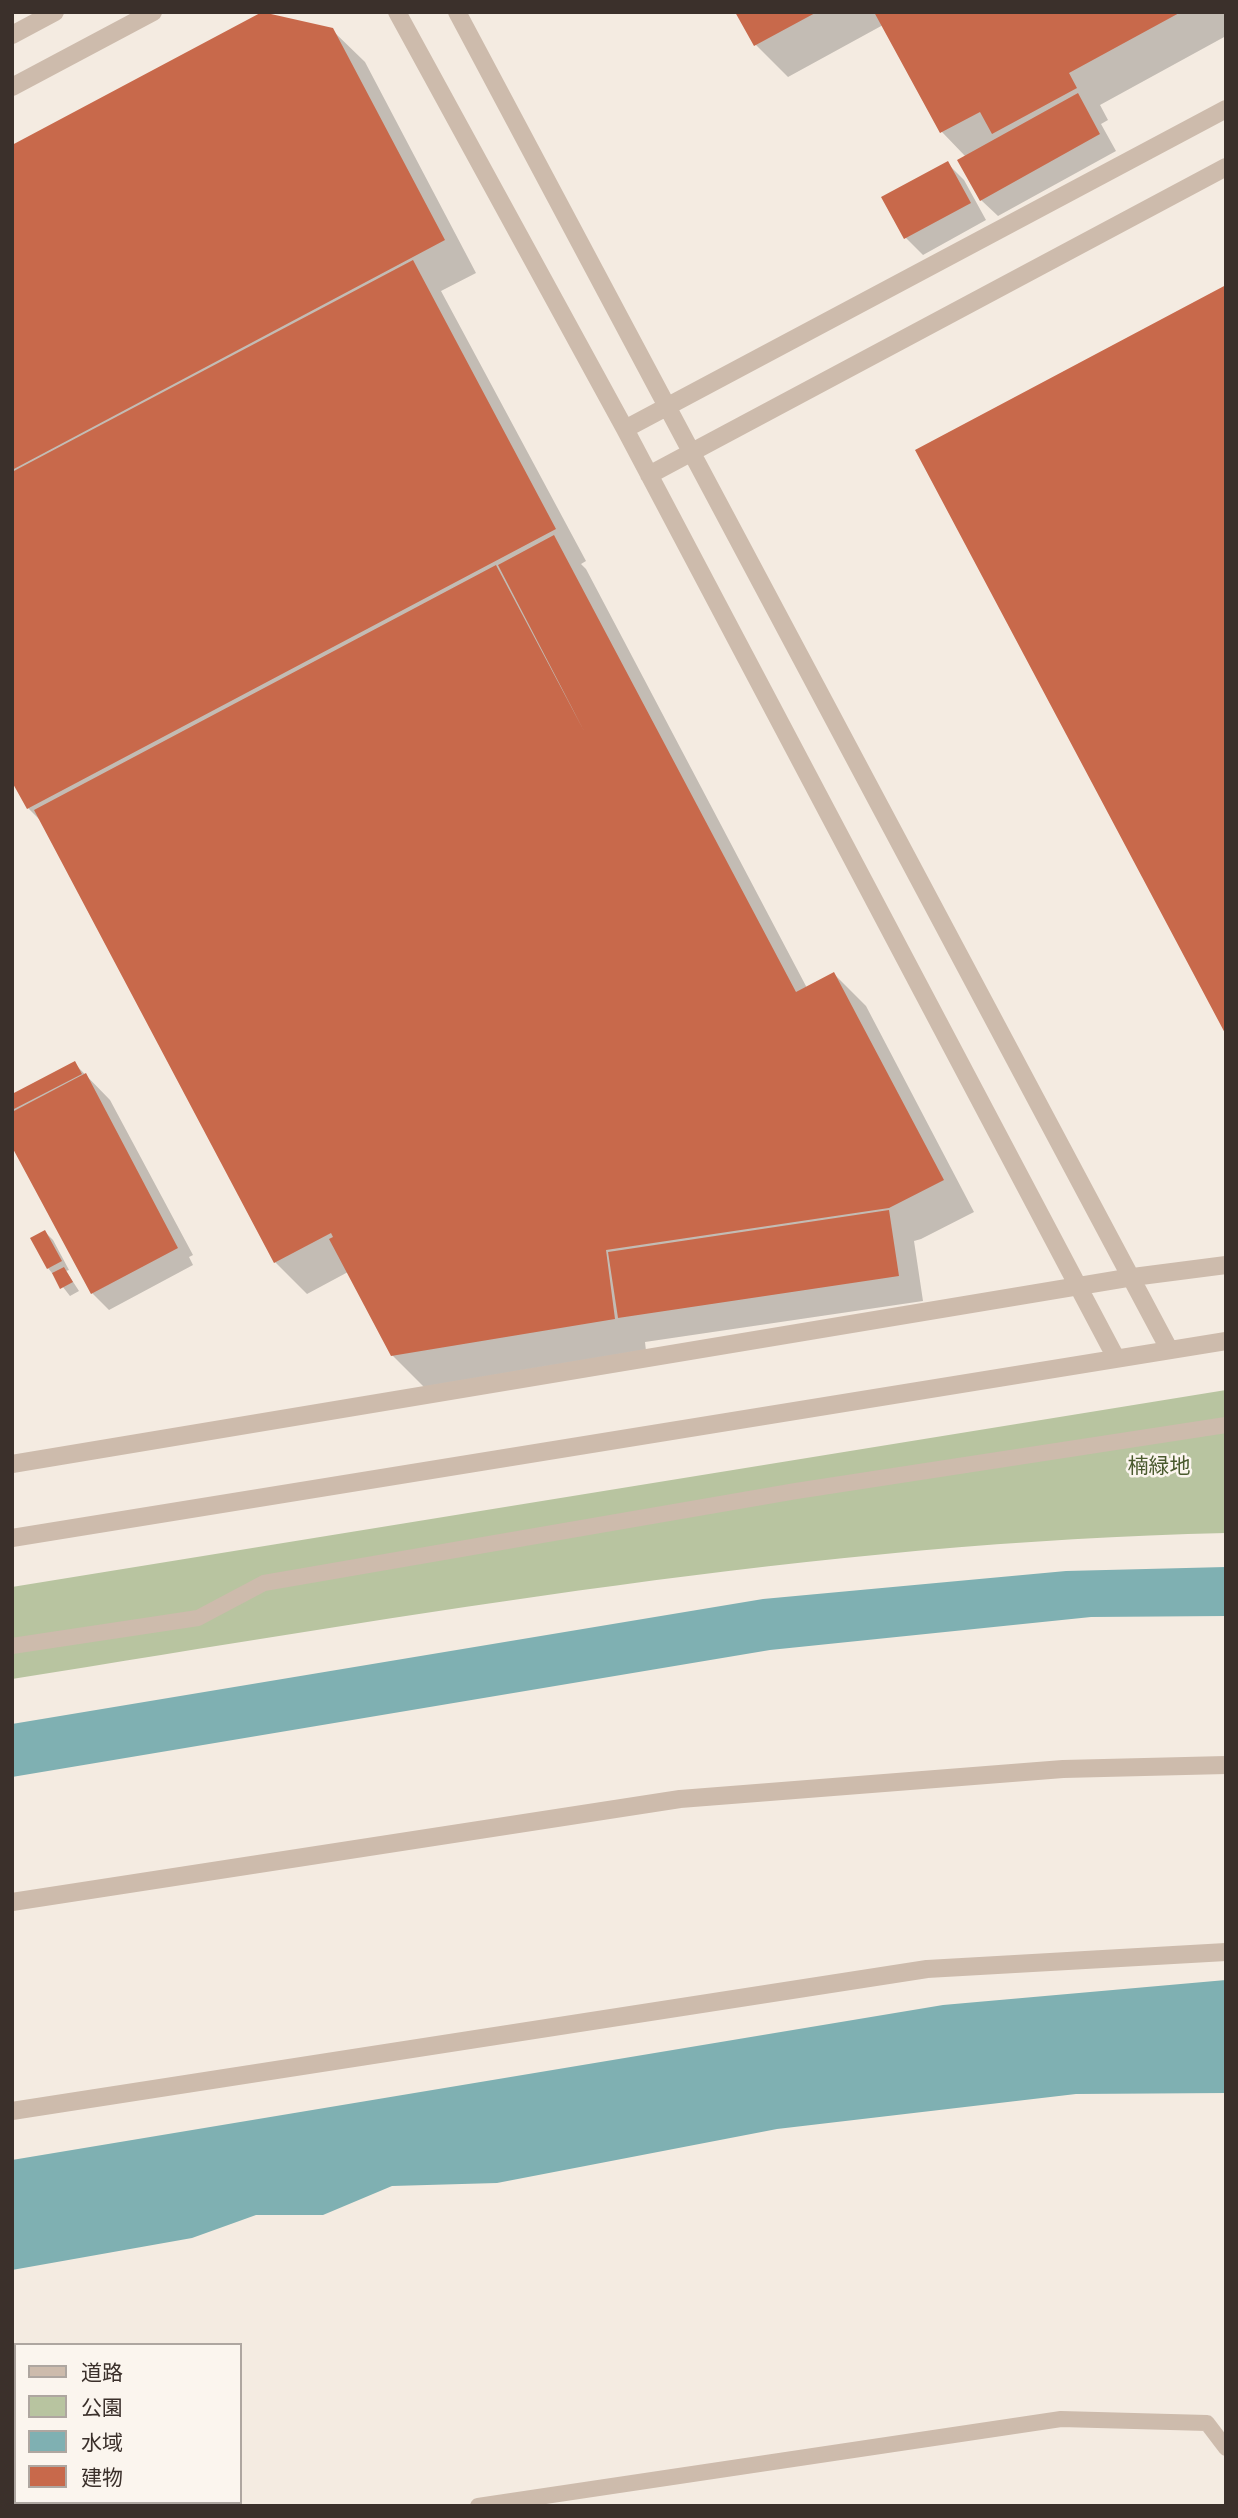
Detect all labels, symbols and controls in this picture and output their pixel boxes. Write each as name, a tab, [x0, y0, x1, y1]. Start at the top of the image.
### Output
park label: 楠緑地	[1128, 1455, 1190, 1481]
legend	[14, 2343, 242, 2504]
text: 道路	[81, 2358, 123, 2387]
text: 公園	[81, 2393, 123, 2422]
text: 水域	[81, 2428, 123, 2457]
text: 建物	[81, 2463, 123, 2492]

